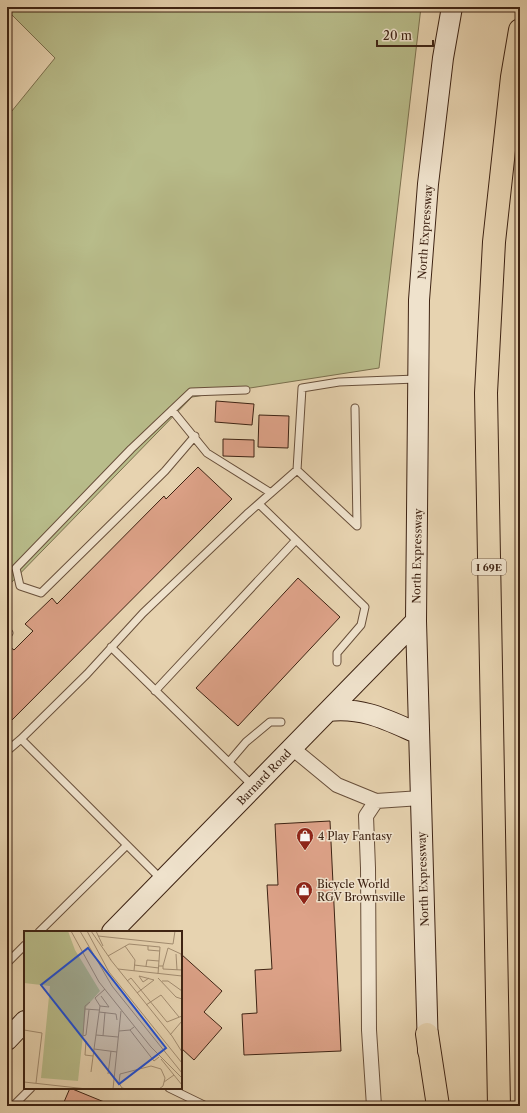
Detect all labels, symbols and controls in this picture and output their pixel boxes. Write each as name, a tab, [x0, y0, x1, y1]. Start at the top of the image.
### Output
scale bar	[377, 22, 433, 48]
text: 20 m	[383, 28, 412, 43]
street label: North Expressway	[415, 183, 435, 280]
street label: North Expressway	[409, 507, 425, 604]
road number: I 69E	[472, 559, 506, 575]
street label: Barnard Road	[234, 746, 294, 808]
shop icon: 4 Play Fantasy	[295, 826, 315, 851]
place label: 4 Play Fantasy	[318, 829, 393, 843]
street label: North Expressway	[414, 830, 432, 927]
place label: Bicycle World RGV Brownsville	[317, 877, 405, 904]
shop icon: Bicycle World RGV Brownsville	[294, 880, 314, 905]
inset map	[24, 931, 182, 1089]

